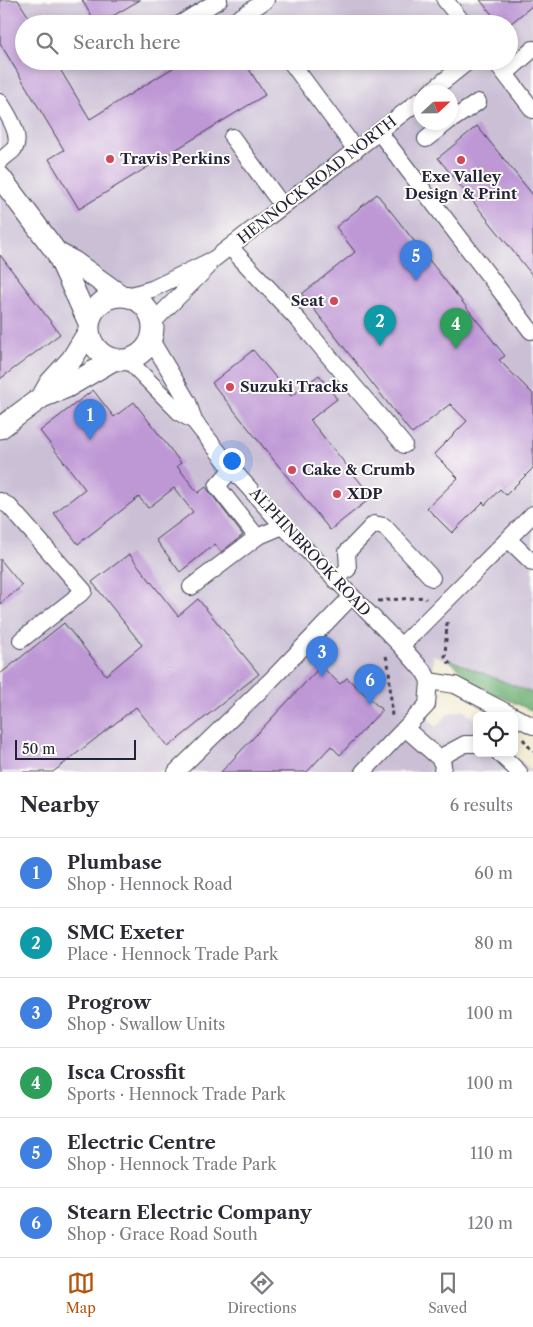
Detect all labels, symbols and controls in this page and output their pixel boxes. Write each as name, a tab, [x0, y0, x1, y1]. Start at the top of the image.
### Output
search box	[15, 15, 518, 70]
icon: search	[33, 29, 61, 57]
text: Search here	[73, 31, 181, 54]
north arrow	[413, 85, 458, 130]
street label: HENNOCK ROAD NORTH	[233, 112, 400, 248]
place label: Travis Perkins	[120, 149, 230, 168]
marker: Travis Perkins	[104, 153, 116, 165]
marker: Exe Valley Design & Print	[455, 154, 467, 166]
place label: Exe Valley Design & Print	[405, 167, 517, 203]
pin: 5	[400, 240, 432, 281]
place label: Seat	[291, 291, 324, 310]
marker: Seat	[328, 295, 340, 307]
pin: 2	[364, 305, 396, 346]
pin: 4	[440, 308, 472, 349]
place label: Suzuki Tracks	[240, 377, 348, 396]
marker: Suzuki Tracks	[224, 381, 236, 393]
pin: 1	[74, 399, 106, 440]
your location	[219, 448, 245, 474]
place label: Cake & Crumb	[302, 460, 415, 479]
marker: Cake & Crumb	[286, 464, 298, 476]
street label: ALPHINBROOK ROAD	[245, 483, 375, 620]
place label: XDP	[346, 484, 383, 503]
marker: XDP	[331, 488, 343, 500]
pin: 3	[306, 636, 338, 677]
pin: 6	[354, 664, 386, 705]
map controls	[473, 712, 518, 757]
button: locate	[473, 712, 518, 757]
scale bar	[15, 737, 136, 760]
text: 50 m	[22, 740, 55, 758]
text: Nearby	[20, 792, 99, 817]
text: 6 results	[450, 795, 513, 815]
text: Plumbase	[67, 851, 162, 874]
text: 1	[32, 863, 40, 883]
text: 60 m	[474, 863, 513, 883]
text: Shop · Hennock Road	[67, 874, 233, 894]
text: SMC Exeter	[67, 921, 184, 944]
text: 2	[31, 933, 41, 953]
text: 80 m	[474, 933, 513, 953]
text: Place · Hennock Trade Park	[67, 944, 278, 964]
text: Progrow	[67, 991, 151, 1014]
text: 3	[31, 1003, 41, 1023]
text: 100 m	[467, 1003, 513, 1023]
text: Shop · Swallow Units	[67, 1014, 225, 1034]
text: Isca Crossfit	[67, 1061, 185, 1084]
text: 4	[31, 1073, 41, 1093]
text: 100 m	[467, 1073, 513, 1093]
text: Sports · Hennock Trade Park	[67, 1084, 286, 1104]
text: Electric Centre	[67, 1131, 216, 1154]
text: 5	[32, 1143, 40, 1163]
text: 110 m	[470, 1143, 513, 1163]
text: Shop · Hennock Trade Park	[67, 1154, 276, 1174]
text: Stearn Electric Company	[67, 1201, 312, 1224]
text: 6	[31, 1213, 41, 1233]
text: 120 m	[468, 1213, 513, 1233]
text: Shop · Grace Road South	[67, 1224, 258, 1244]
tab: Map	[66, 1269, 96, 1317]
tab: Directions	[227, 1269, 297, 1317]
tab: Saved	[428, 1269, 467, 1317]

